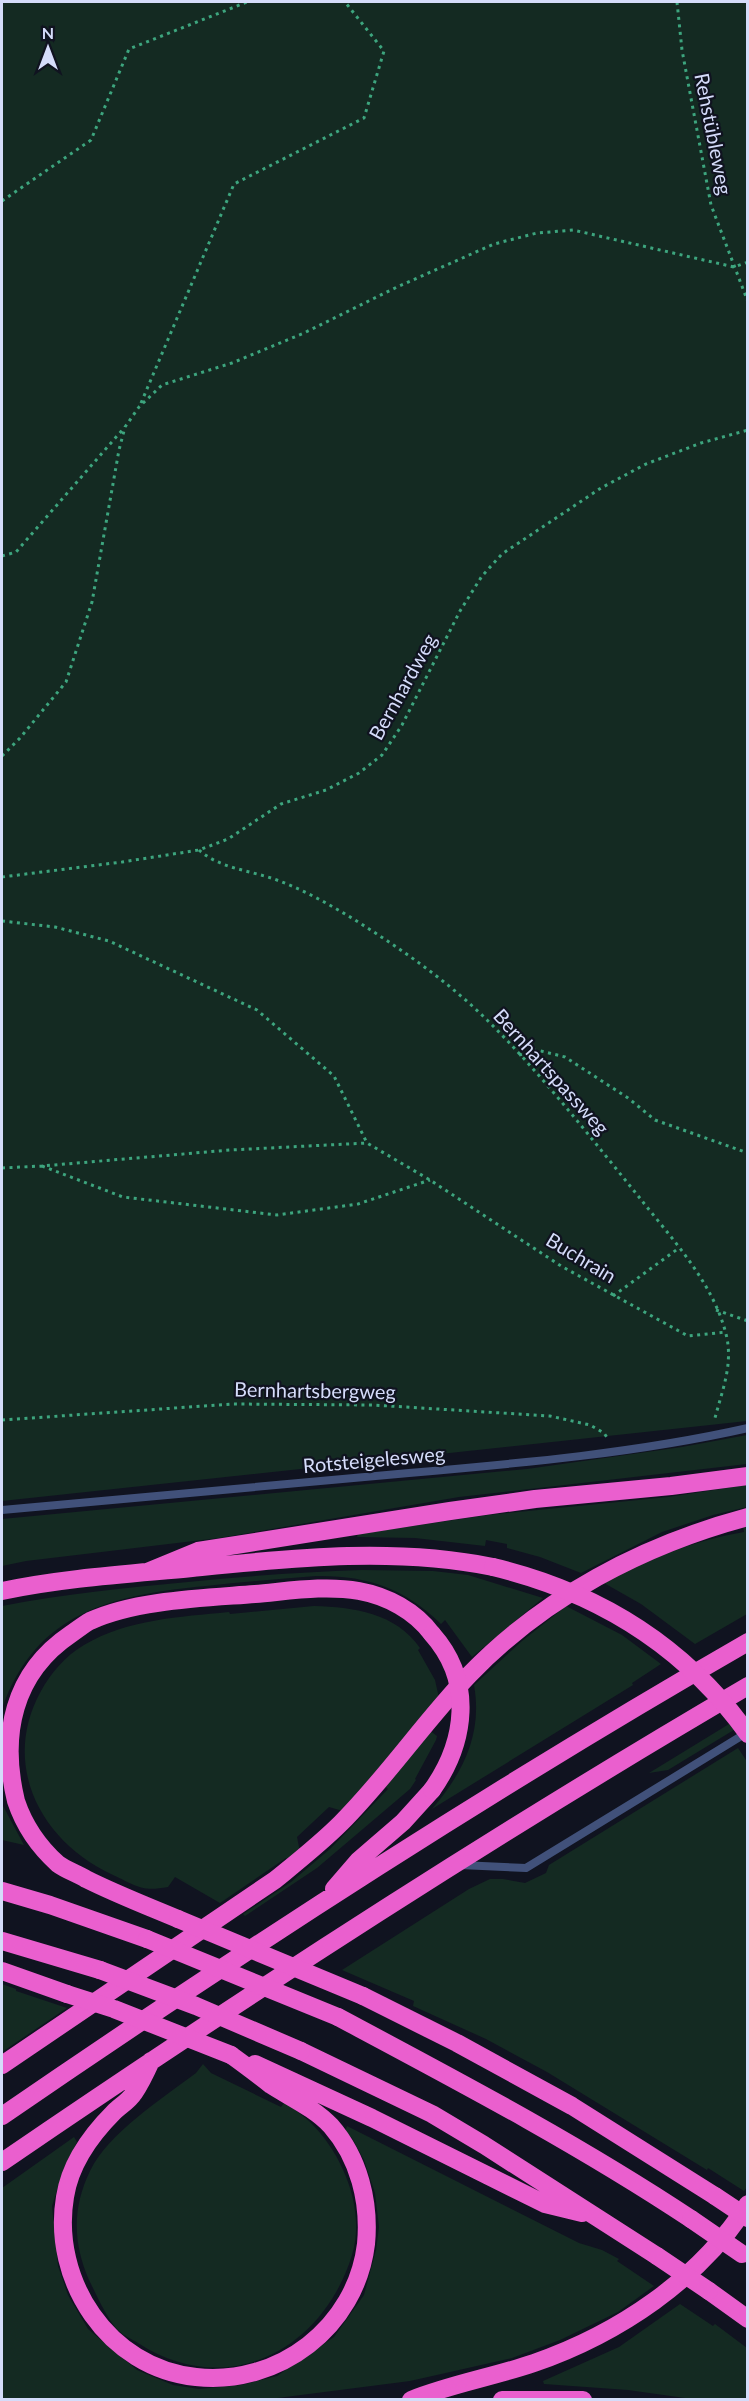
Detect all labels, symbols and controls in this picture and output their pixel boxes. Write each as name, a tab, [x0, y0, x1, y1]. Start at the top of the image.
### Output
north arrow	[18, 18, 78, 78]
text: N	[42, 23, 54, 42]
street label: Rehstübleweg	[690, 71, 738, 197]
street label: Bernhardweg	[363, 629, 441, 744]
street label: Bernhartspassweg	[489, 1003, 615, 1139]
street label: Buchrain	[542, 1227, 621, 1287]
street label: Bernhartsbergweg	[234, 1377, 396, 1403]
street label: Rotsteigelesweg	[302, 1441, 446, 1477]

